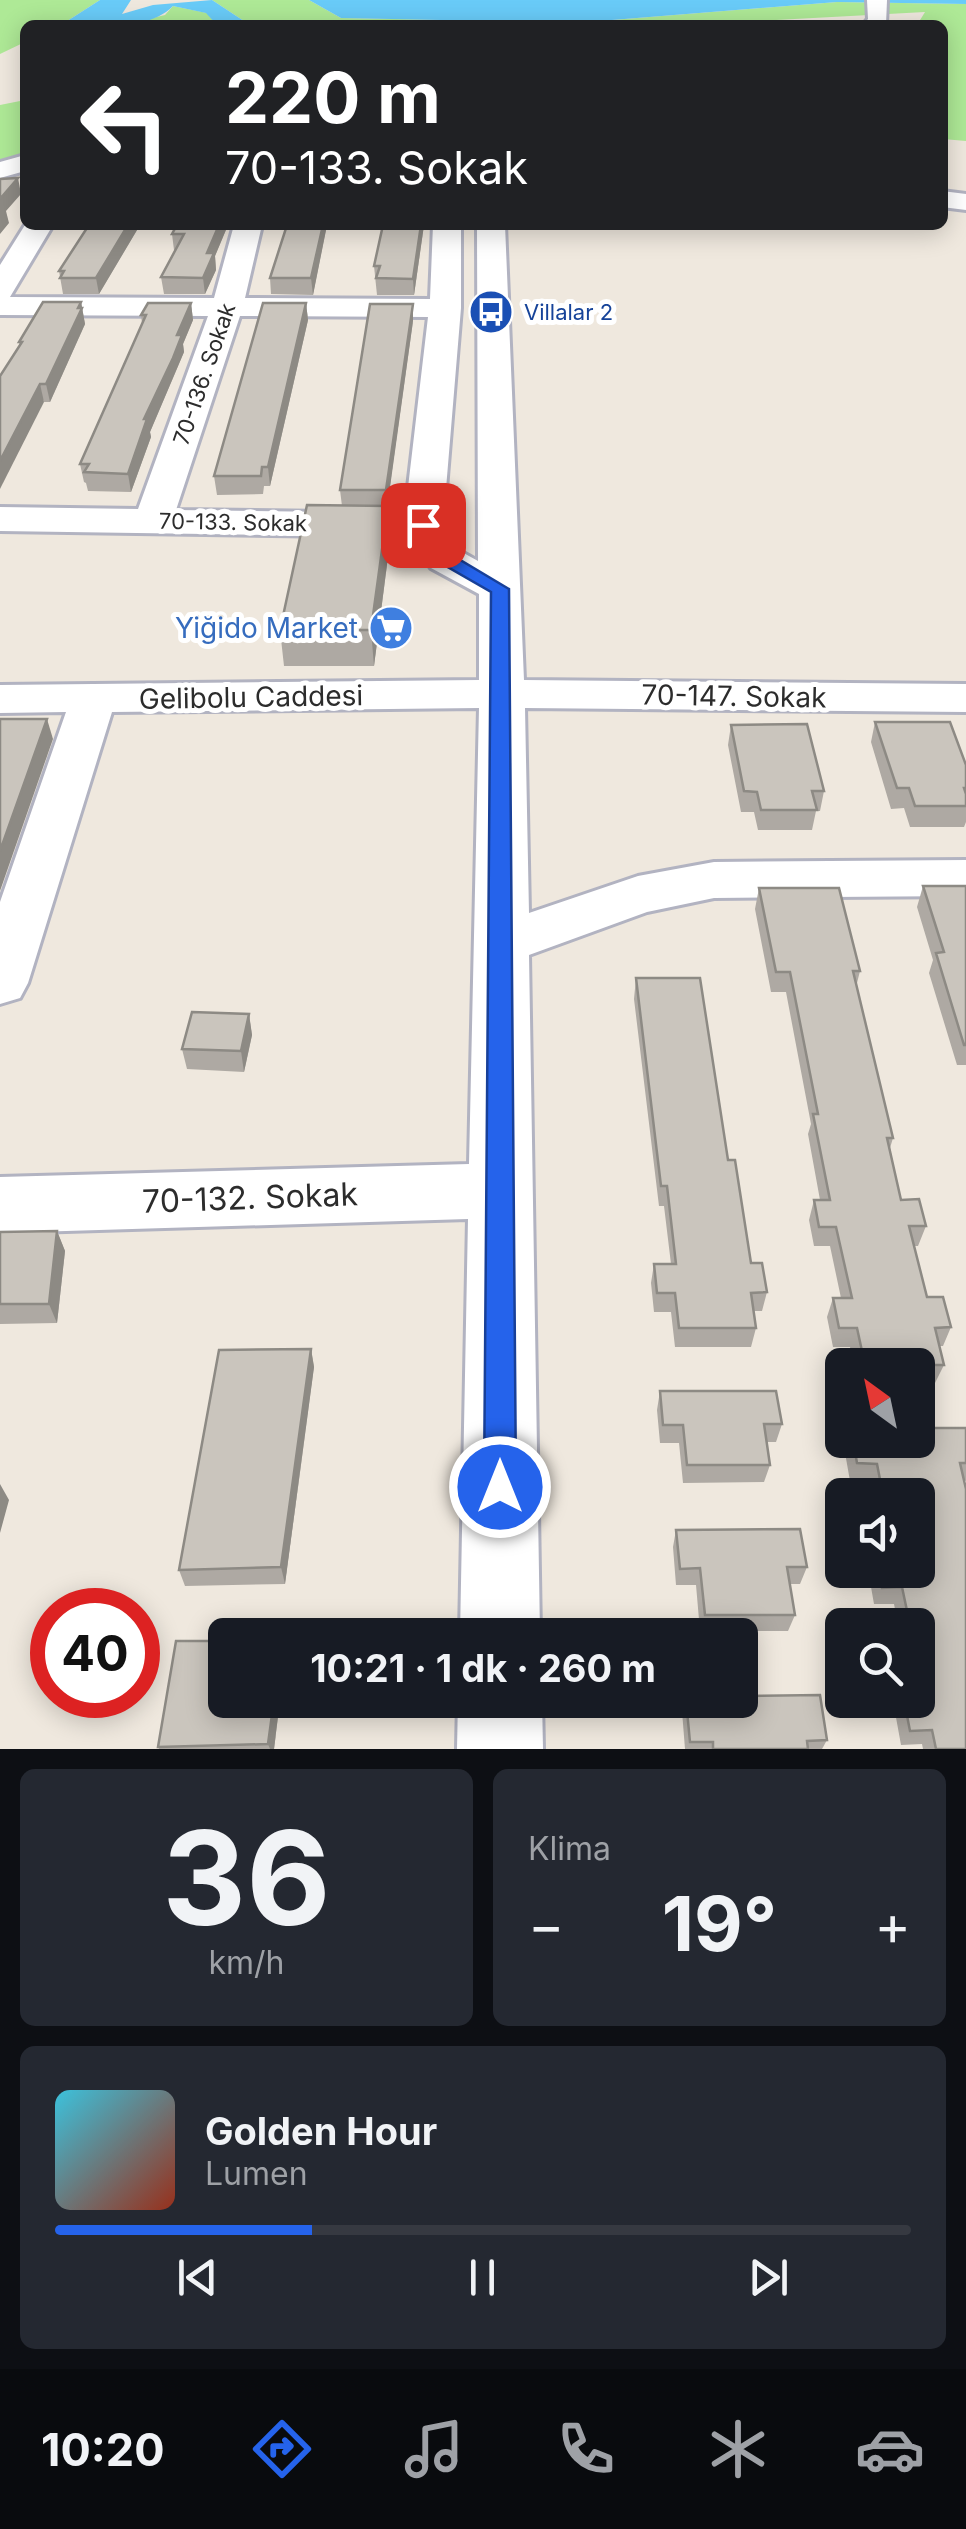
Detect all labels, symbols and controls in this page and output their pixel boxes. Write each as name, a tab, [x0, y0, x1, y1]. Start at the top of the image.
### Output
text: 220 m	[225, 55, 441, 140]
icon: left	[60, 60, 190, 190]
text: 70-133. Sokak	[225, 140, 528, 195]
bus stop icon: Villalar 2	[468, 289, 514, 335]
place label: Villalar 2	[524, 299, 613, 325]
street label: 70-136. Sokak	[168, 300, 240, 448]
pin	[381, 483, 466, 568]
icon: arrive	[396, 498, 451, 553]
street label: 70-133. Sokak	[159, 508, 307, 536]
supermarket icon: Yiğido Market	[368, 605, 414, 651]
place label: Yiğido Market	[175, 611, 358, 645]
street label: 70-147. Sokak	[641, 677, 827, 715]
street label: Gelibolu Caddesi	[139, 678, 363, 716]
street label: 70-132. Sokak	[141, 1174, 359, 1221]
north arrow	[825, 1348, 935, 1458]
map controls	[825, 1348, 935, 1718]
position arrow	[448, 1435, 552, 1539]
button: sound	[825, 1478, 935, 1588]
speed limit sign: 40	[30, 1588, 160, 1718]
button: search	[825, 1608, 935, 1718]
text: 10:21 · 1 dk · 260 m	[310, 1645, 656, 1691]
text: 36	[162, 1799, 331, 1956]
text: Klima	[528, 1829, 611, 1868]
text: 19°	[662, 1878, 777, 1969]
text: −	[528, 1892, 564, 1958]
text: +	[875, 1892, 911, 1958]
text: km/h	[208, 1943, 285, 1982]
text: Golden Hour	[205, 2108, 437, 2154]
text: Lumen	[205, 2154, 308, 2193]
icon: previous	[170, 2250, 225, 2305]
icon: pause	[455, 2250, 510, 2305]
icon: next	[741, 2250, 796, 2305]
icon: directions	[247, 2414, 317, 2484]
icon: music	[399, 2414, 469, 2484]
icon: phone	[551, 2414, 621, 2484]
icon: climate	[703, 2414, 773, 2484]
icon: car	[855, 2414, 925, 2484]
text: 10:20	[41, 2422, 165, 2477]

